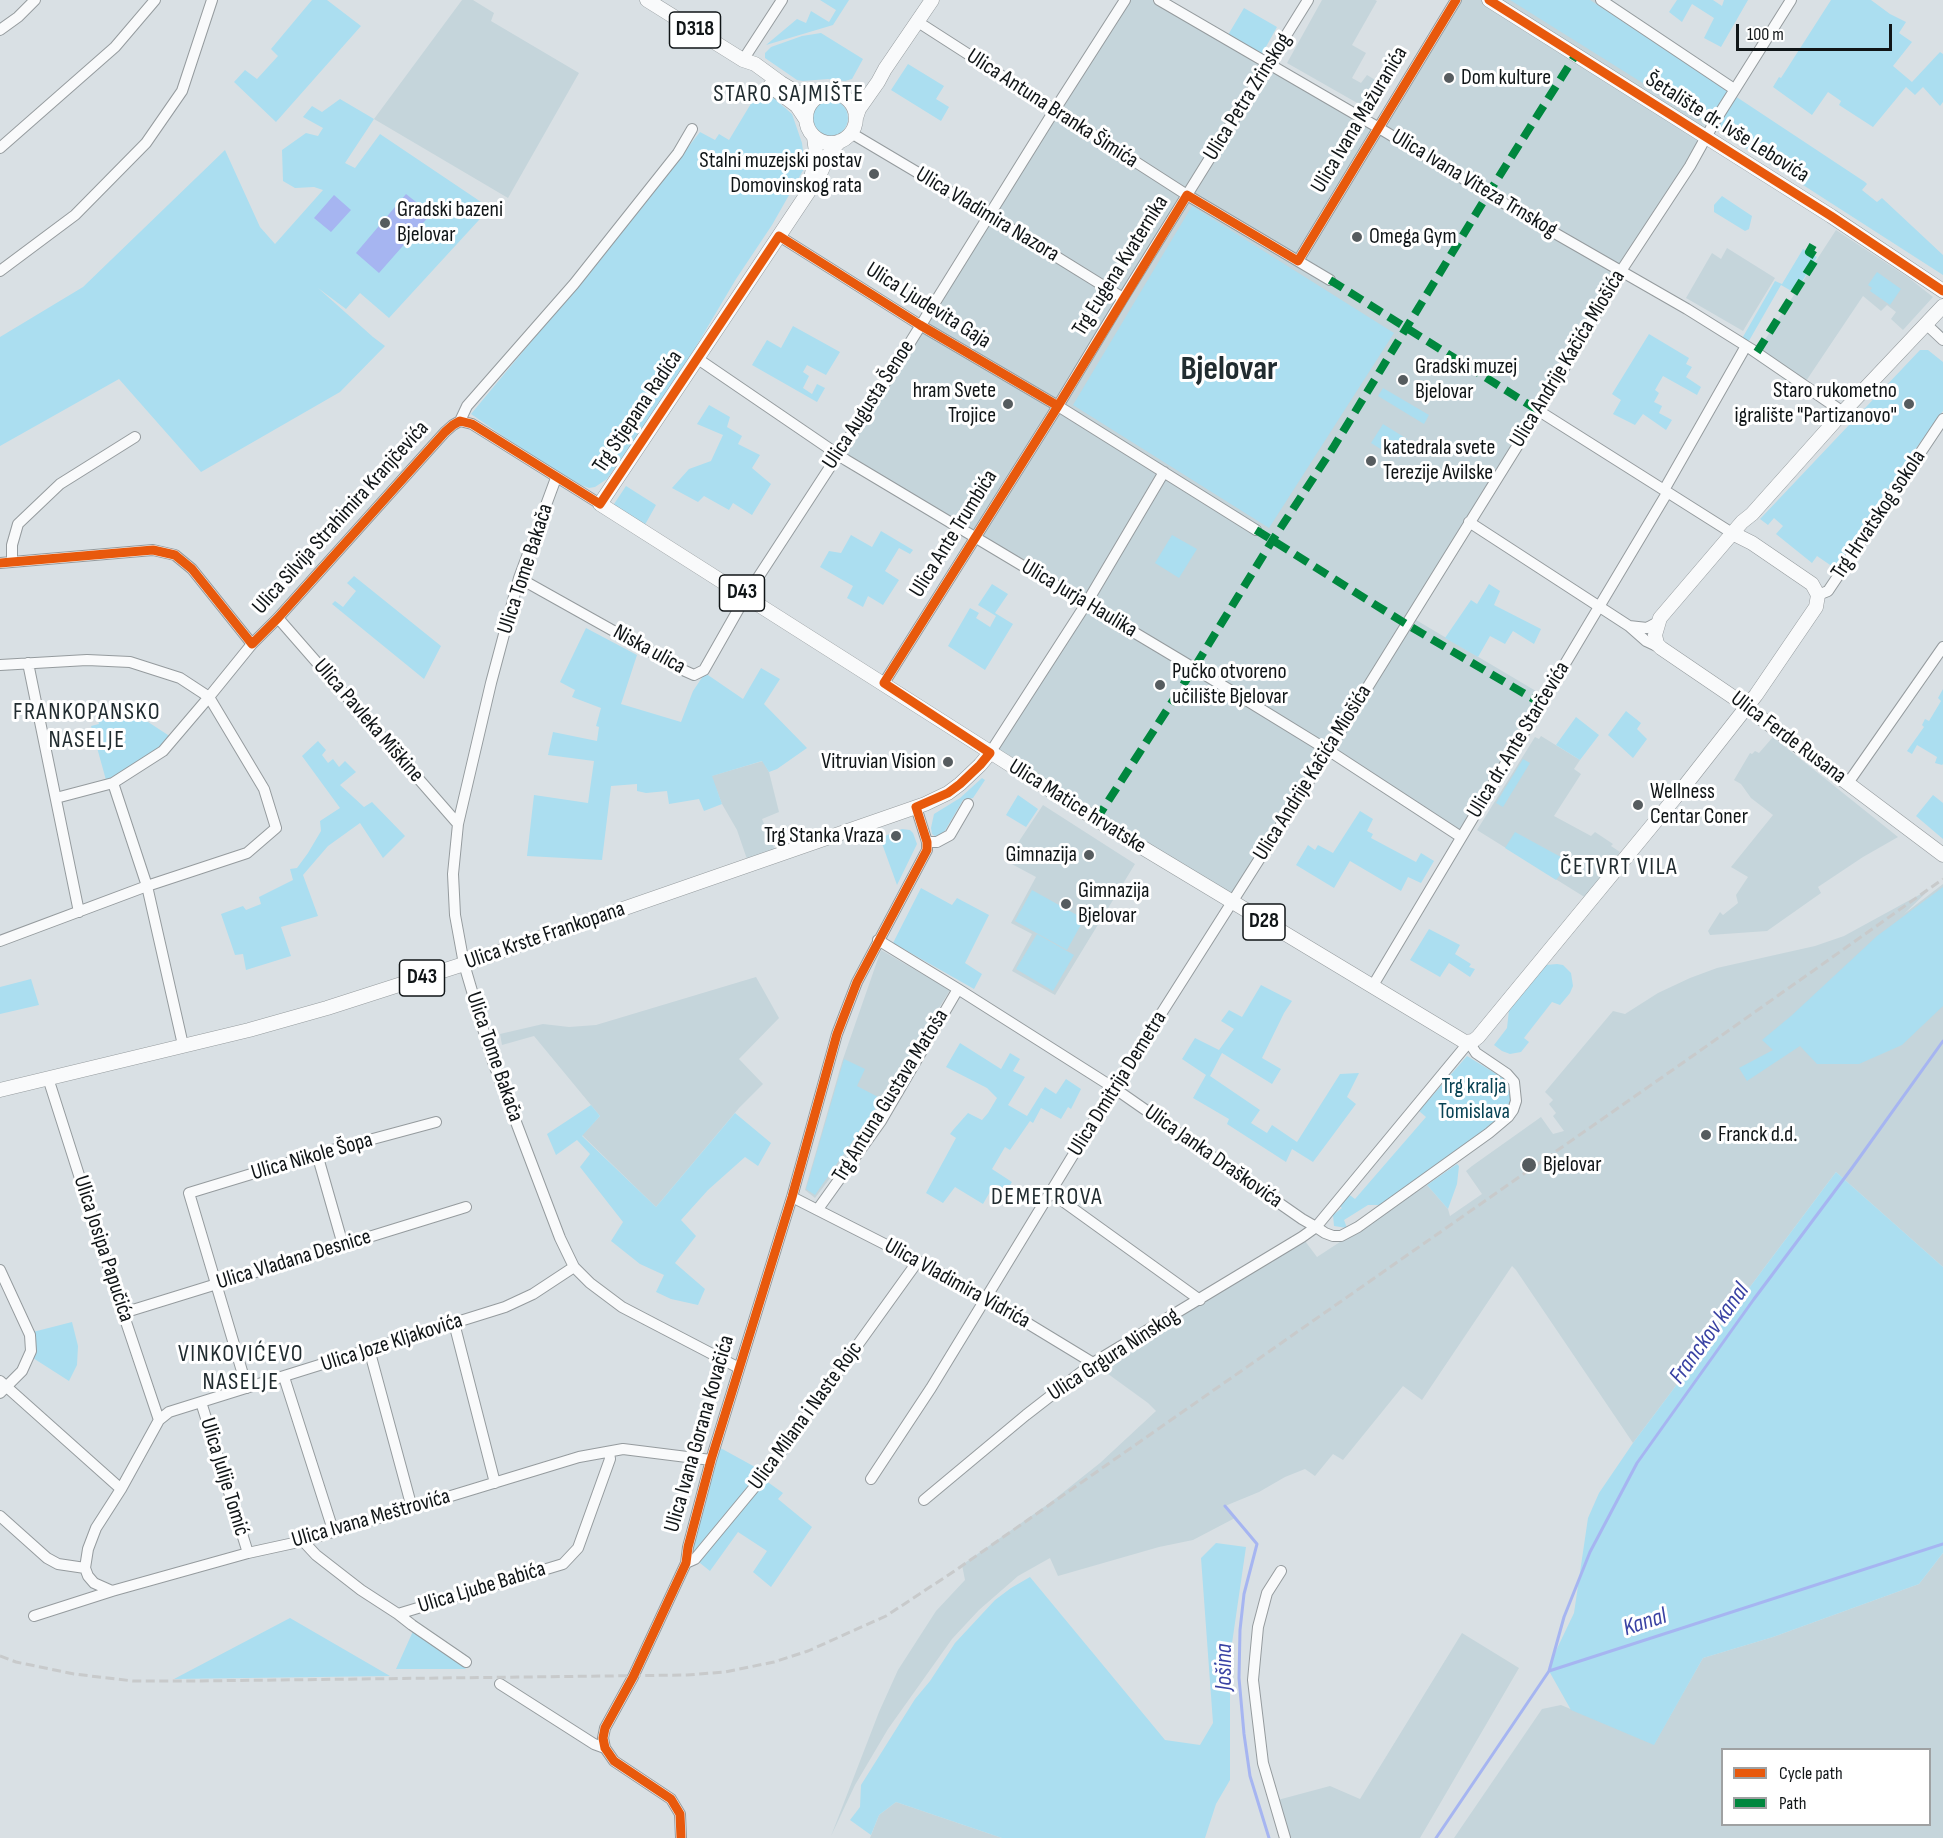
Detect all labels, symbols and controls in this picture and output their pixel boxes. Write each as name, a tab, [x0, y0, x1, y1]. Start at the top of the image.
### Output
road number: D318	[670, 12, 720, 48]
scale bar	[1739, 12, 1895, 50]
text: 100 m	[1747, 24, 1784, 45]
street label: Ulica Petra Zrinskog	[1198, 28, 1298, 166]
street label: Ulica Ivana Mažuranića	[1306, 42, 1414, 198]
street label: Ulica Antuna Branka Šimića	[961, 44, 1143, 174]
place label: Dom kulture	[1461, 65, 1551, 91]
street label: Šetalište dr. Ivše Lebovića	[1640, 67, 1814, 189]
marker: Dom kulture	[1442, 71, 1456, 85]
district label: STARO SAJMIŠTE	[713, 81, 865, 109]
street label: Ulica Ivana Viteza Trnskog	[1386, 124, 1562, 244]
place label: Stalni muzejski postav Domovinskog rata	[699, 148, 862, 200]
street label: Ulica Vladimira Nazora	[910, 162, 1064, 268]
marker: Stalni muzejski postav Domovinskog rata	[867, 167, 881, 181]
street label: Trg Eugena Kvaternika	[1067, 191, 1175, 341]
place label: Gradski bazeni Bjelovar	[397, 197, 503, 248]
marker: Gradski bazeni Bjelovar	[378, 216, 392, 230]
place label: Omega Gym	[1369, 224, 1457, 250]
marker: Omega Gym	[1350, 230, 1364, 244]
street label: Ulica Ljudevita Gaja	[861, 257, 995, 355]
street label: Ulica Andrije Kačića Miošića	[1505, 266, 1631, 452]
street label: Ulica Augusta Šenoe	[817, 335, 921, 475]
street label: Trg Stjepana Radića	[587, 346, 689, 478]
district label: Bjelovar	[1180, 350, 1278, 390]
place label: Gradski muzej Bjelovar	[1415, 354, 1517, 406]
marker: Gradski muzej Bjelovar	[1396, 373, 1410, 387]
place label: hram Svete Trojice	[913, 378, 996, 430]
place label: Staro rukometno igralište "Partizanovo"	[1734, 378, 1897, 430]
marker: hram Svete Trojice	[1001, 397, 1015, 411]
marker: Staro rukometno igralište "Partizanovo"	[1902, 397, 1916, 411]
street label: Ulica Silvija Strahimira Kranjčevića	[247, 416, 435, 620]
place label: katedrala svete Terezije Avilske	[1383, 435, 1495, 487]
street label: Trg Hrvatskog sokola	[1826, 445, 1932, 585]
marker: katedrala svete Terezije Avilske	[1364, 454, 1378, 468]
street label: Ulica Ante Trumbića	[904, 465, 1004, 603]
street label: Ulica Tome Bakača	[493, 501, 559, 637]
street label: Ulica Jurja Haulika	[1016, 554, 1142, 644]
road number: D43	[720, 575, 764, 611]
street label: Niska ulica	[608, 619, 690, 681]
street label: Ulica Pavleka Miškine	[307, 654, 429, 788]
street label: Ulica dr. Ante Starčevića	[1462, 657, 1576, 823]
place label: Pučko otvoreno učilište Bjelovar	[1172, 659, 1288, 710]
marker: Pučko otvoreno učilište Bjelovar	[1153, 678, 1167, 692]
street label: Ulica Andrije Kačića Miošića	[1248, 680, 1378, 866]
street label: Ulica Ferde Rusana	[1725, 686, 1851, 790]
district label: FRANKOPANSKO NASELJE	[13, 699, 161, 755]
place label: Vitruvian Vision	[821, 749, 936, 775]
street label: Ulica Matice hrvatske	[1003, 754, 1151, 860]
marker: Vitruvian Vision	[941, 755, 955, 769]
place label: Wellness Centar Coner	[1650, 779, 1748, 830]
marker: Wellness Centar Coner	[1631, 798, 1645, 812]
place label: Trg Stanka Vraza	[764, 823, 884, 849]
marker: Trg Stanka Vraza	[889, 829, 903, 843]
place label: Gimnazija	[1005, 842, 1077, 868]
marker: Gimnazija	[1082, 848, 1096, 862]
district label: ČETVRT VILA	[1560, 854, 1678, 882]
place label: Gimnazija Bjelovar	[1078, 878, 1150, 930]
street label: Ulica Krste Frankopana	[462, 896, 628, 976]
marker: Gimnazija Bjelovar	[1059, 897, 1073, 911]
road number: D28	[1243, 904, 1285, 940]
road number: D43	[400, 960, 444, 996]
street label: Ulica Tome Bakača	[459, 989, 529, 1125]
street label: Trg Antuna Gustava Matoša	[827, 1005, 955, 1187]
street label: Ulica Dmitrija Demetra	[1063, 1007, 1173, 1161]
park label: Trg kralja Tomislava	[1438, 1074, 1510, 1126]
street label: Ulica Janka Draškovića	[1139, 1100, 1287, 1214]
place label: Franck d.d.	[1718, 1122, 1797, 1148]
street label: Ulica Nikole Šopa	[248, 1127, 376, 1187]
marker: Franck d.d.	[1699, 1128, 1713, 1142]
place label: Bjelovar	[1543, 1152, 1602, 1178]
marker: Bjelovar	[1520, 1156, 1538, 1174]
street label: Ulica Josipa Papučića	[67, 1172, 139, 1326]
district label: DEMETROVA	[991, 1184, 1103, 1212]
street label: Ulica Vladana Desnice	[214, 1224, 374, 1296]
street label: Ulica Vladimira Vidrića	[880, 1233, 1034, 1335]
water label: Franckov kanal	[1664, 1278, 1756, 1390]
street label: Ulica Grgura Ninskog	[1043, 1303, 1185, 1407]
street label: Ulica Joze Kljakovića	[318, 1308, 466, 1378]
street label: Ulica Ivana Gorana Kovačića	[659, 1333, 741, 1535]
street label: Ulica Milana i Naste Rojc	[743, 1337, 869, 1495]
district label: VINKOVIĆEVO NASELJE	[178, 1341, 304, 1397]
street label: Ulica Julije Tomić	[194, 1415, 254, 1539]
street label: Ulica Ivana Meštrovića	[289, 1484, 453, 1554]
street label: Ulica Ljube Babića	[415, 1556, 549, 1620]
water label: Kanal	[1620, 1602, 1670, 1644]
water label: Jošina	[1211, 1643, 1239, 1691]
legend	[1721, 1748, 1931, 1826]
text: Cycle path	[1779, 1763, 1843, 1784]
text: Path	[1779, 1793, 1807, 1814]

